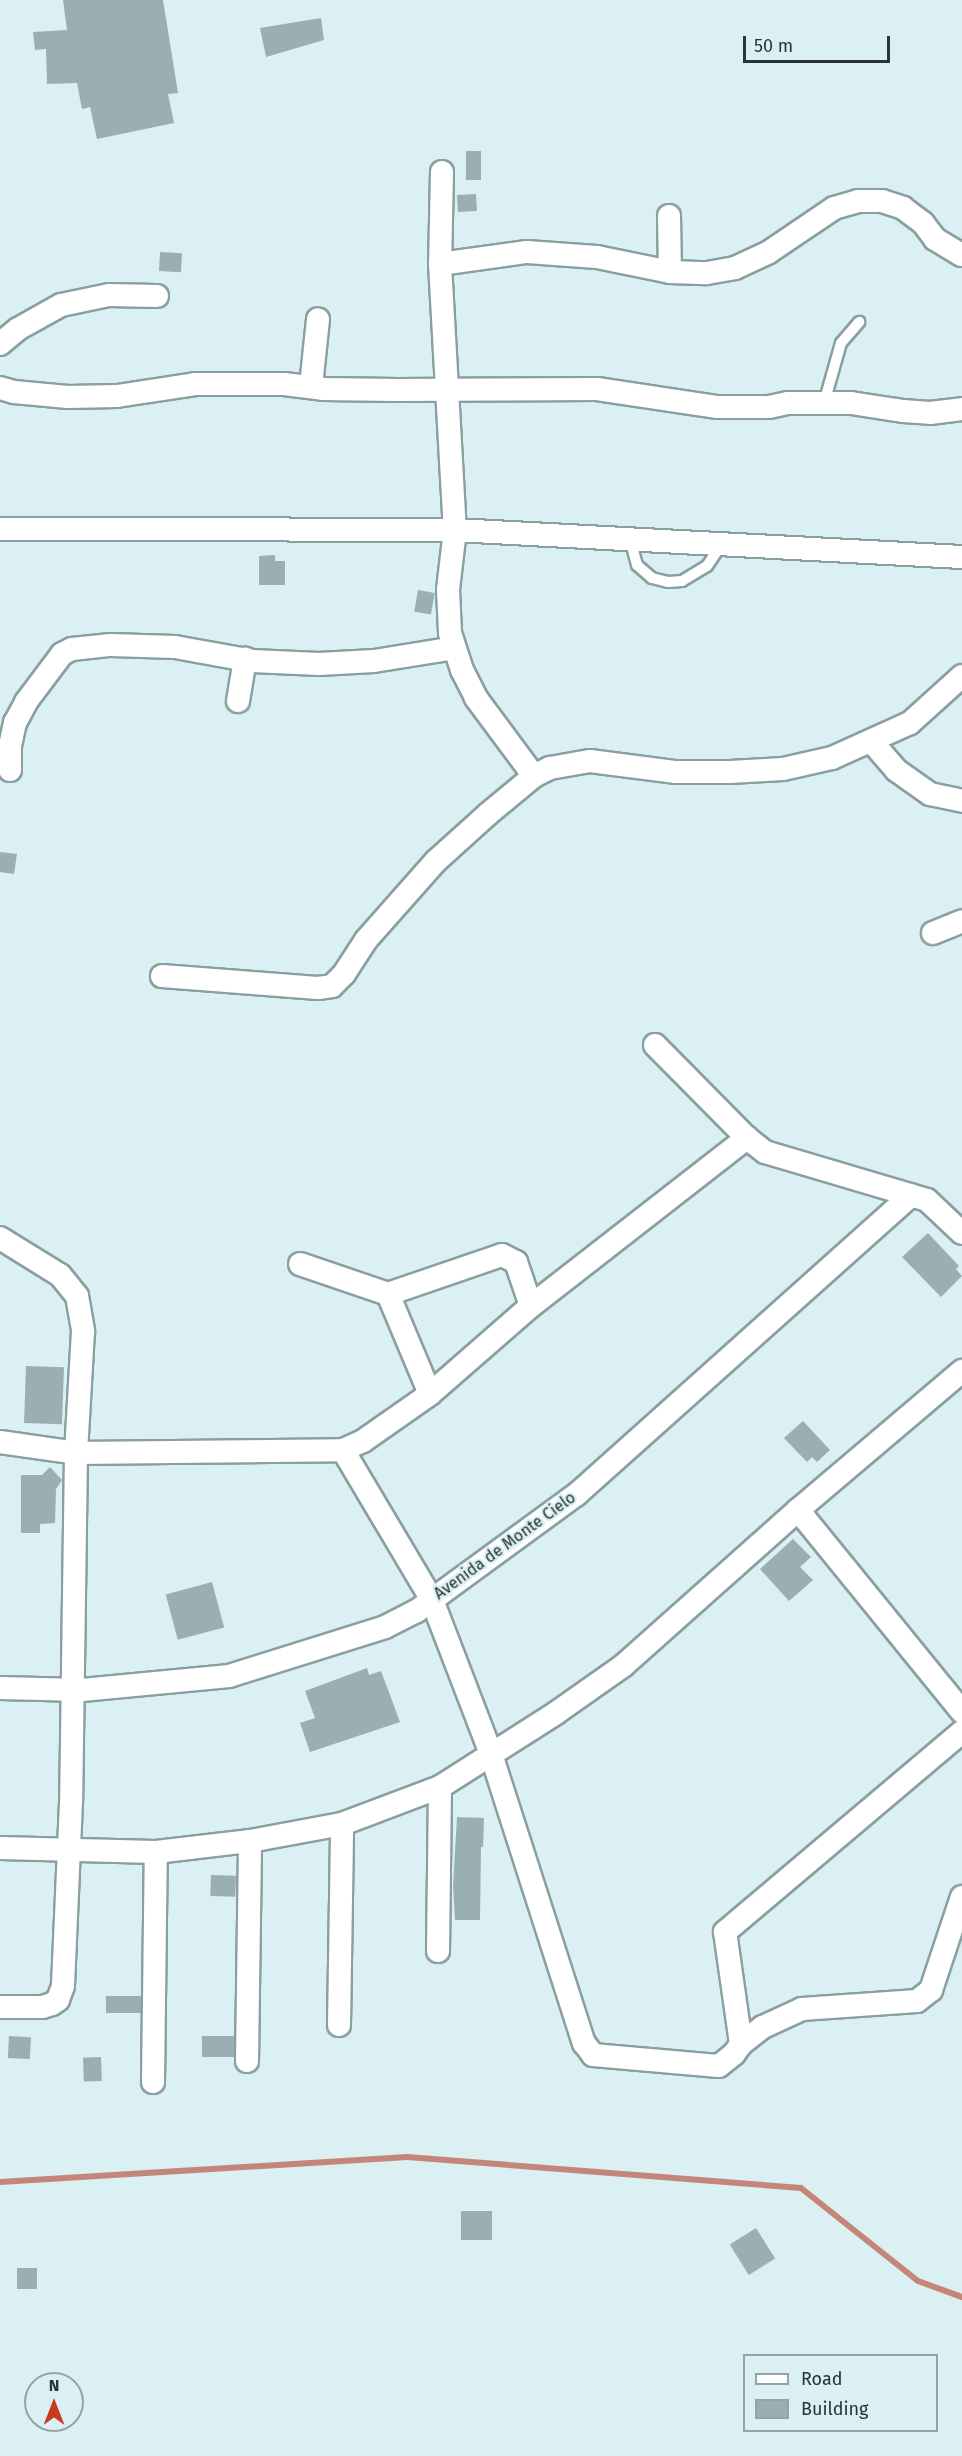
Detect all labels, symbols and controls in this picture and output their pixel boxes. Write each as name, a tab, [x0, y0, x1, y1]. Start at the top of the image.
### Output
scale bar	[746, 24, 893, 62]
text: 50 m	[754, 35, 793, 57]
street label: Avenida de Monte Cielo	[430, 1488, 580, 1604]
legend	[743, 2354, 938, 2432]
text: Road	[801, 2368, 843, 2390]
north arrow	[24, 2372, 84, 2432]
text: N	[49, 2376, 59, 2395]
text: Building	[801, 2398, 868, 2420]

